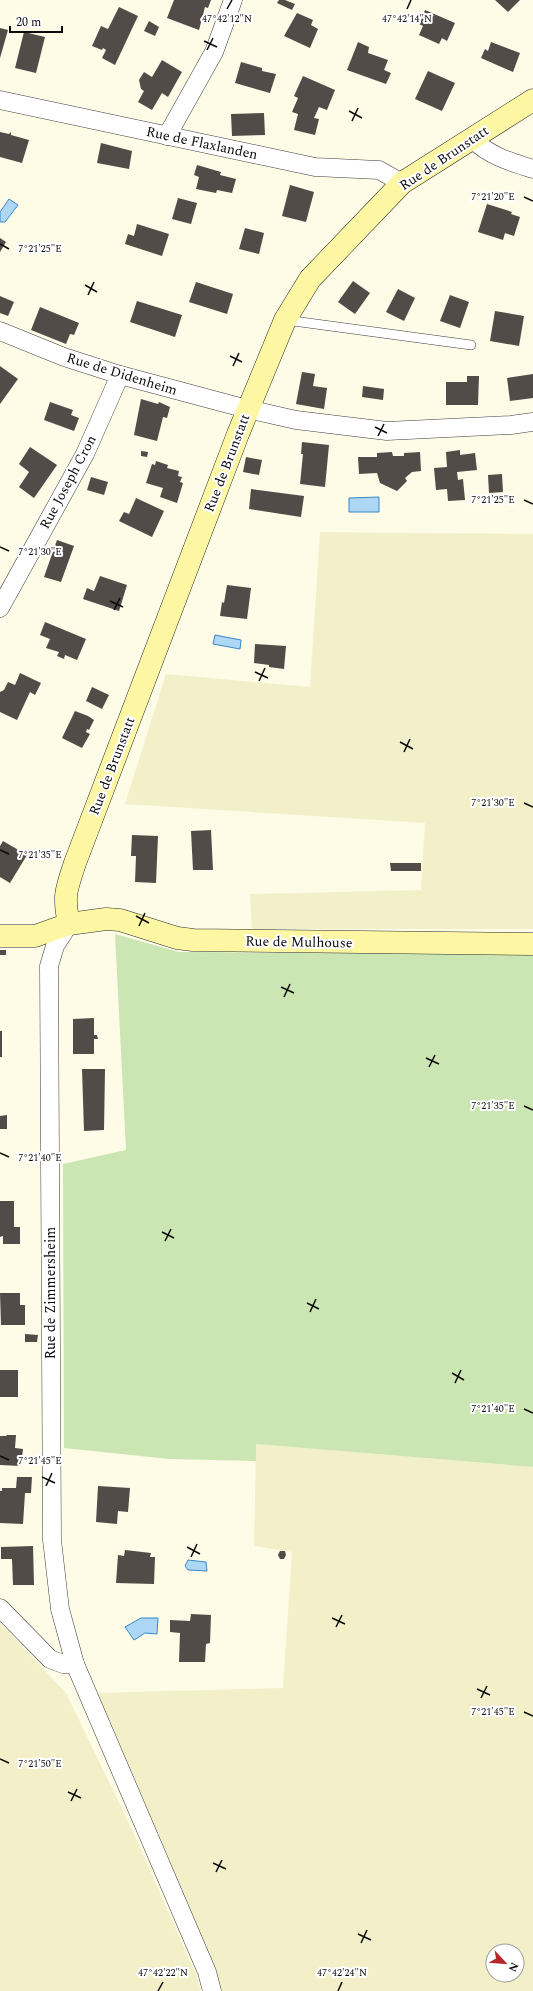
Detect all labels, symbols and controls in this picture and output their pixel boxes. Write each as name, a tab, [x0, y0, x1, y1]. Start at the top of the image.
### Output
scale bar	[10, 8, 62, 34]
text: 47°42'12"N	[202, 11, 252, 27]
text: 47°42'14"N	[382, 11, 432, 27]
text: 20 m	[16, 13, 41, 32]
street label: Rue de Brunstatt	[395, 120, 493, 196]
street label: Rue de Flaxlanden	[144, 121, 260, 165]
text: 7°21'20"E	[471, 189, 515, 205]
text: 7°21'25"E	[18, 241, 62, 257]
street label: Rue de Didenheim	[64, 347, 180, 401]
street label: Rue de Brunstatt	[199, 411, 255, 515]
street label: Rue Joseph Cron	[34, 431, 102, 533]
text: 7°21'25"E	[471, 492, 515, 508]
text: 7°21'30"E	[18, 544, 62, 560]
street label: Rue de Brunstatt	[84, 714, 140, 818]
text: 7°21'30"E	[471, 795, 515, 811]
text: 7°21'35"E	[18, 847, 62, 863]
street label: Rue de Mulhouse	[245, 931, 353, 953]
text: 7°21'35"E	[471, 1098, 515, 1114]
text: 7°21'40"E	[18, 1150, 62, 1166]
street label: Rue de Zimmersheim	[40, 1227, 61, 1359]
text: 7°21'40"E	[471, 1401, 515, 1417]
text: 7°21'45"E	[18, 1453, 62, 1469]
text: 7°21'45"E	[471, 1704, 515, 1720]
text: 7°21'50"E	[18, 1756, 62, 1772]
north arrow	[485, 1943, 525, 1983]
text: N	[504, 1959, 523, 1975]
text: 47°42'22"N	[138, 1965, 188, 1981]
text: 47°42'24"N	[317, 1965, 367, 1981]

